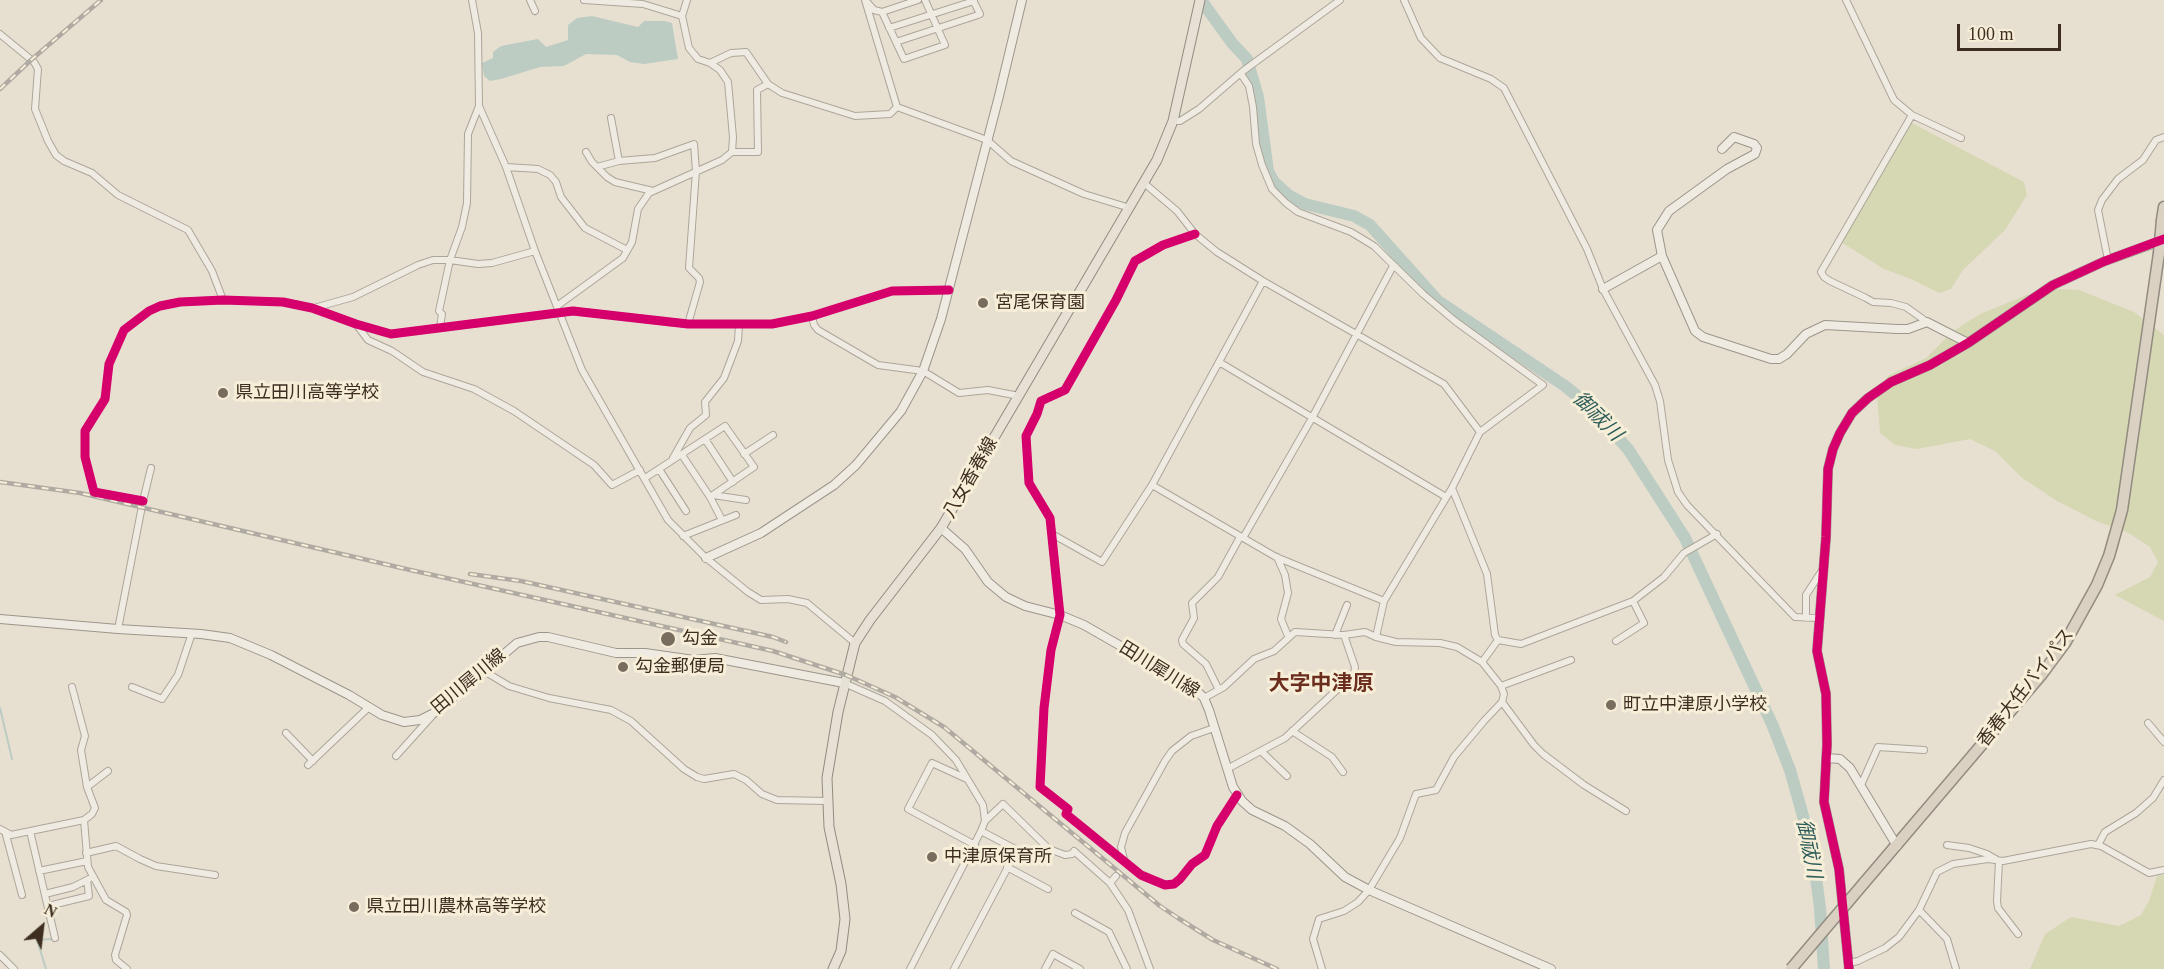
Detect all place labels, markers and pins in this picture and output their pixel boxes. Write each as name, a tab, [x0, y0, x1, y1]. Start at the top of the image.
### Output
place label: 宮尾保育園	[995, 292, 1085, 314]
marker: 宮尾保育園	[976, 296, 990, 310]
place label: 県立田川高等学校	[235, 382, 379, 404]
marker: 県立田川高等学校	[216, 386, 230, 400]
place label: 勾金	[682, 628, 718, 650]
marker: 勾金	[659, 630, 677, 648]
place label: 勾金郵便局	[635, 656, 725, 678]
marker: 勾金郵便局	[616, 660, 630, 674]
place label: 町立中津原小学校	[1623, 694, 1767, 716]
marker: 町立中津原小学校	[1604, 698, 1618, 712]
place label: 中津原保育所	[944, 846, 1052, 868]
marker: 中津原保育所	[925, 850, 939, 864]
place label: 県立田川農林高等学校	[366, 896, 546, 918]
marker: 県立田川農林高等学校	[347, 900, 361, 914]

